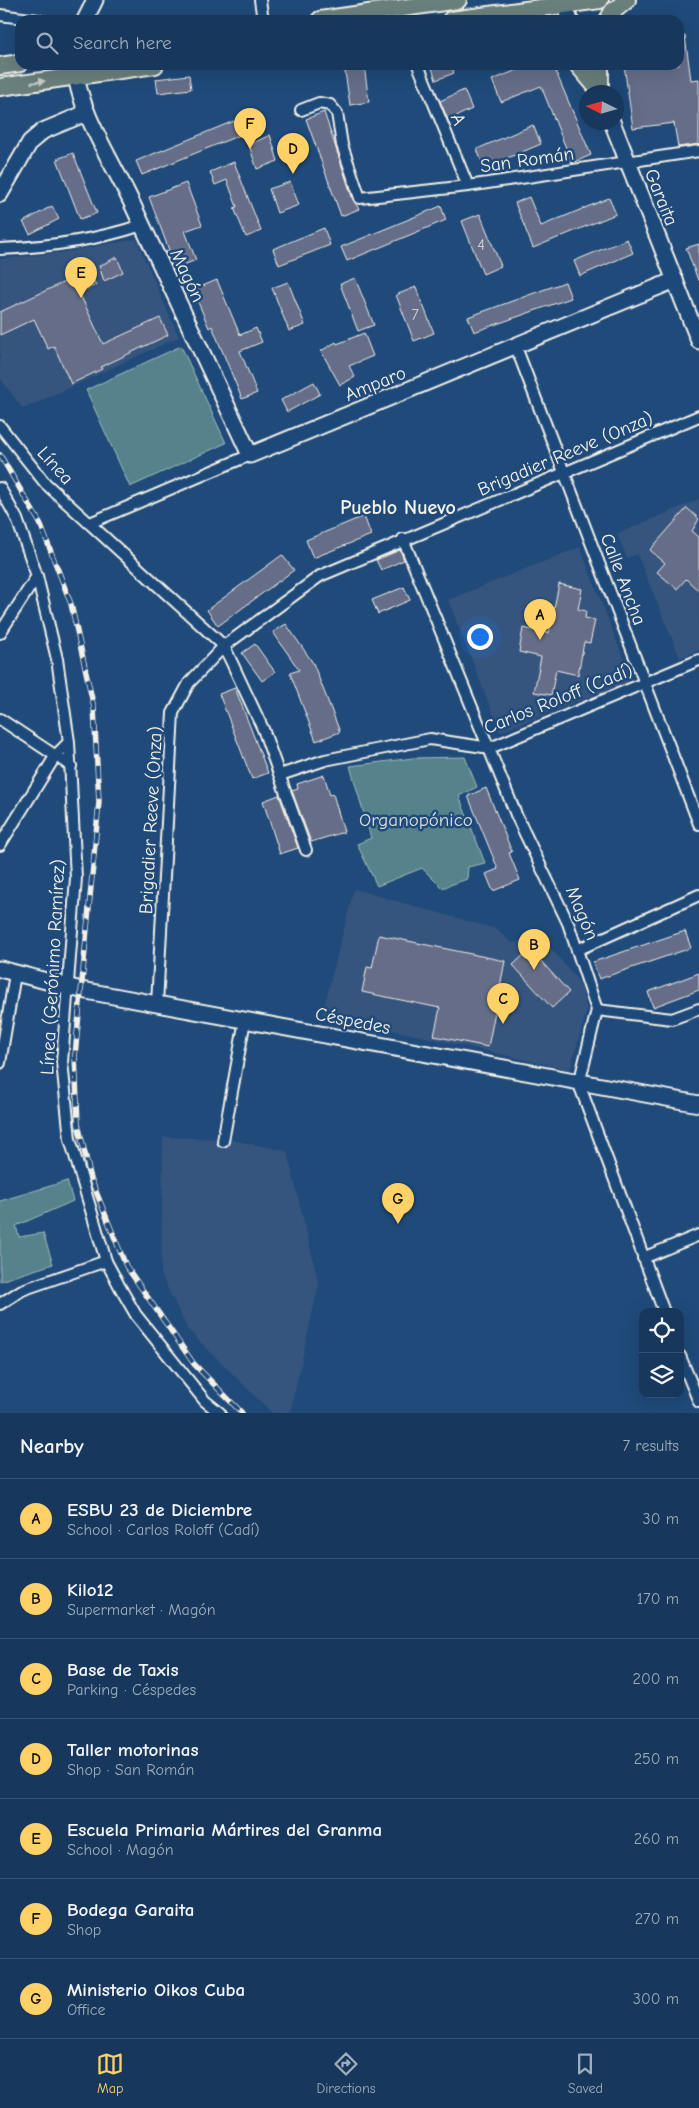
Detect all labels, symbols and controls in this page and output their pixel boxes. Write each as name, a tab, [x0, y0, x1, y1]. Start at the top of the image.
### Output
search box	[15, 15, 684, 70]
icon: search	[33, 29, 61, 57]
text: Search here	[73, 32, 172, 54]
one-way arrow	[30, 78, 46, 86]
north arrow	[579, 85, 624, 130]
pin: F	[234, 108, 266, 149]
street label: A	[446, 110, 470, 129]
pin: D	[277, 133, 309, 174]
street label: San Román	[479, 143, 575, 177]
street label: Garaita	[640, 166, 682, 229]
house number: 4	[477, 236, 485, 254]
street label: Magón	[165, 245, 209, 306]
pin: E	[65, 257, 97, 298]
house number: 7	[411, 306, 419, 324]
street label: Amparo	[342, 362, 409, 406]
street label: Brigadier Reeve (Onza)	[474, 407, 656, 501]
street label: Línea	[32, 442, 78, 489]
district label: Pueblo Nuevo	[340, 496, 456, 519]
street label: Calle Ancha	[596, 530, 651, 628]
pin: A	[524, 599, 556, 640]
your location	[467, 624, 493, 650]
street label: Carlos Roloff (Cadí)	[481, 659, 636, 739]
street label: Brigadier Reeve (Onza)	[135, 725, 167, 915]
park label: Organopónico	[359, 809, 473, 831]
street label: Línea (Gerónimo Ramírez)	[36, 859, 70, 1076]
street label: Magón	[561, 883, 603, 944]
pin: B	[518, 929, 550, 970]
pin: C	[487, 983, 519, 1024]
street label: Céspedes	[313, 1003, 392, 1039]
pin: G	[382, 1183, 414, 1224]
map controls	[639, 1308, 684, 1398]
button: locate	[639, 1308, 684, 1353]
button: layers	[639, 1353, 684, 1398]
text: Nearby	[20, 1434, 84, 1458]
text: 7 results	[622, 1437, 679, 1455]
text: ESBU 23 de Diciembre	[67, 1499, 252, 1521]
text: A	[32, 1510, 40, 1528]
text: 30 m	[643, 1510, 679, 1528]
text: School · Carlos Roloff (Cadí)	[67, 1521, 260, 1539]
text: Kilo12	[67, 1579, 114, 1601]
text: B	[31, 1590, 41, 1608]
text: 170 m	[637, 1590, 679, 1608]
text: Supermarket · Magón	[67, 1601, 216, 1619]
text: Base de Taxis	[67, 1659, 179, 1681]
text: C	[31, 1670, 41, 1688]
text: 200 m	[633, 1670, 679, 1688]
text: Parking · Céspedes	[67, 1681, 196, 1699]
text: Taller motorinas	[67, 1739, 199, 1761]
text: D	[31, 1750, 41, 1768]
text: 250 m	[634, 1750, 679, 1768]
text: Shop · San Román	[67, 1761, 194, 1779]
text: Escuela Primaria Mártires del Granma	[67, 1819, 382, 1841]
text: E	[31, 1830, 41, 1848]
text: 260 m	[634, 1830, 679, 1848]
text: School · Magón	[67, 1841, 174, 1859]
text: Bodega Garaita	[67, 1899, 194, 1921]
text: F	[31, 1910, 41, 1928]
text: 270 m	[635, 1910, 679, 1928]
text: Shop	[67, 1921, 101, 1939]
text: Ministerio Oikos Cuba	[67, 1979, 245, 2001]
text: G	[30, 1990, 42, 2008]
text: 300 m	[633, 1990, 679, 2008]
text: Office	[67, 2001, 106, 2019]
tab: Map	[96, 2050, 124, 2097]
tab: Directions	[316, 2050, 376, 2097]
tab: Saved	[568, 2050, 603, 2097]

